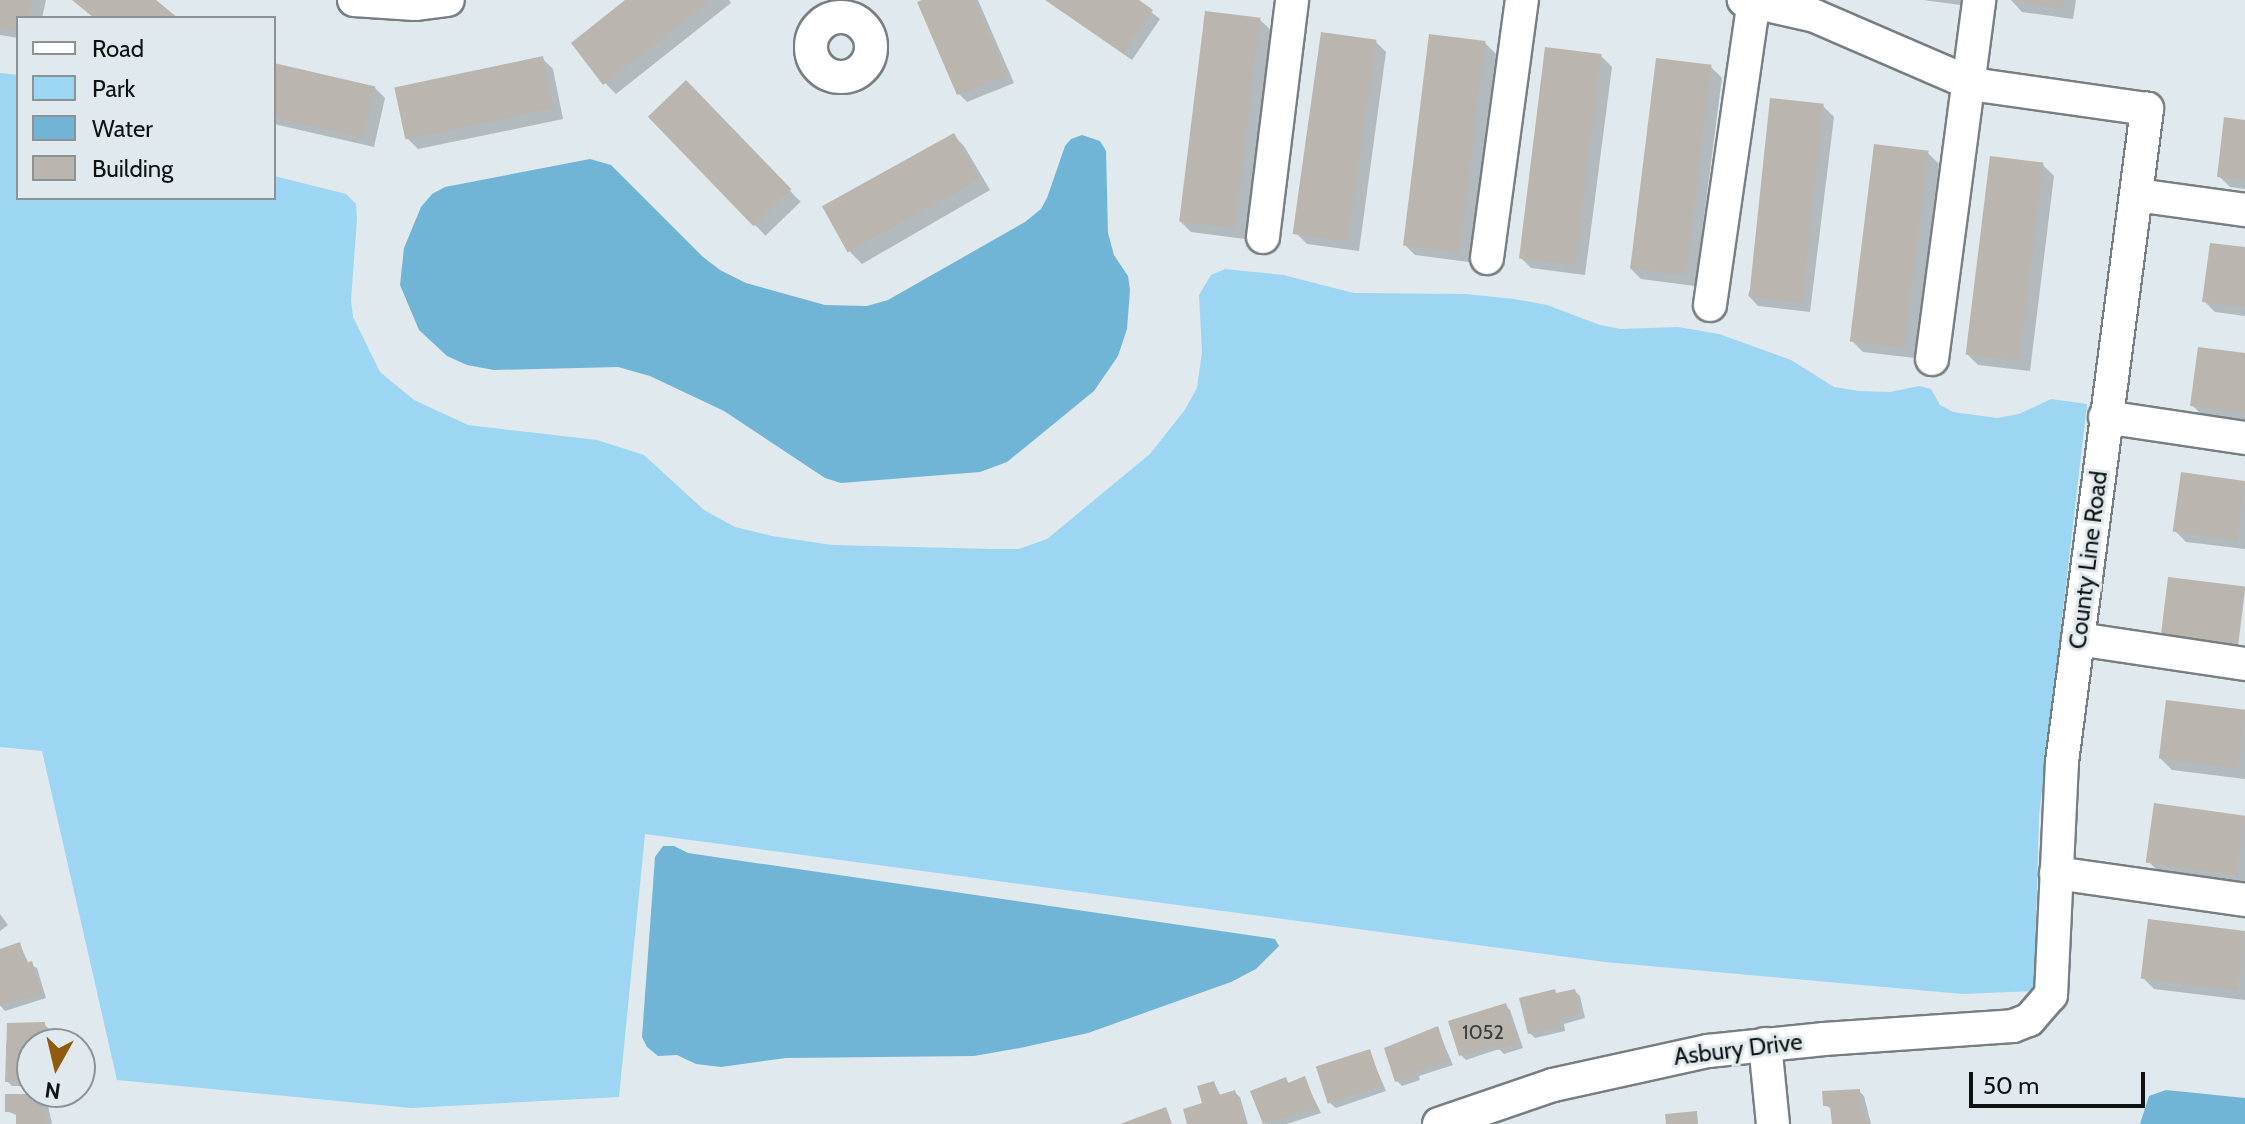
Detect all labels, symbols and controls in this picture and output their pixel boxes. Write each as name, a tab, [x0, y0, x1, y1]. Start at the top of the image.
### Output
legend	[16, 16, 276, 200]
text: Road	[92, 34, 144, 63]
text: Park	[92, 74, 135, 103]
text: Water	[92, 114, 153, 143]
text: Building	[92, 154, 173, 183]
street label: County Line Road	[2063, 469, 2113, 651]
house number: 1052	[1462, 1020, 1504, 1044]
street label: Asbury Drive	[1672, 1027, 1804, 1071]
north arrow	[16, 1028, 96, 1108]
scale bar	[1973, 1056, 2149, 1106]
text: 50 m	[1983, 1071, 2039, 1100]
text: N	[43, 1076, 62, 1105]

